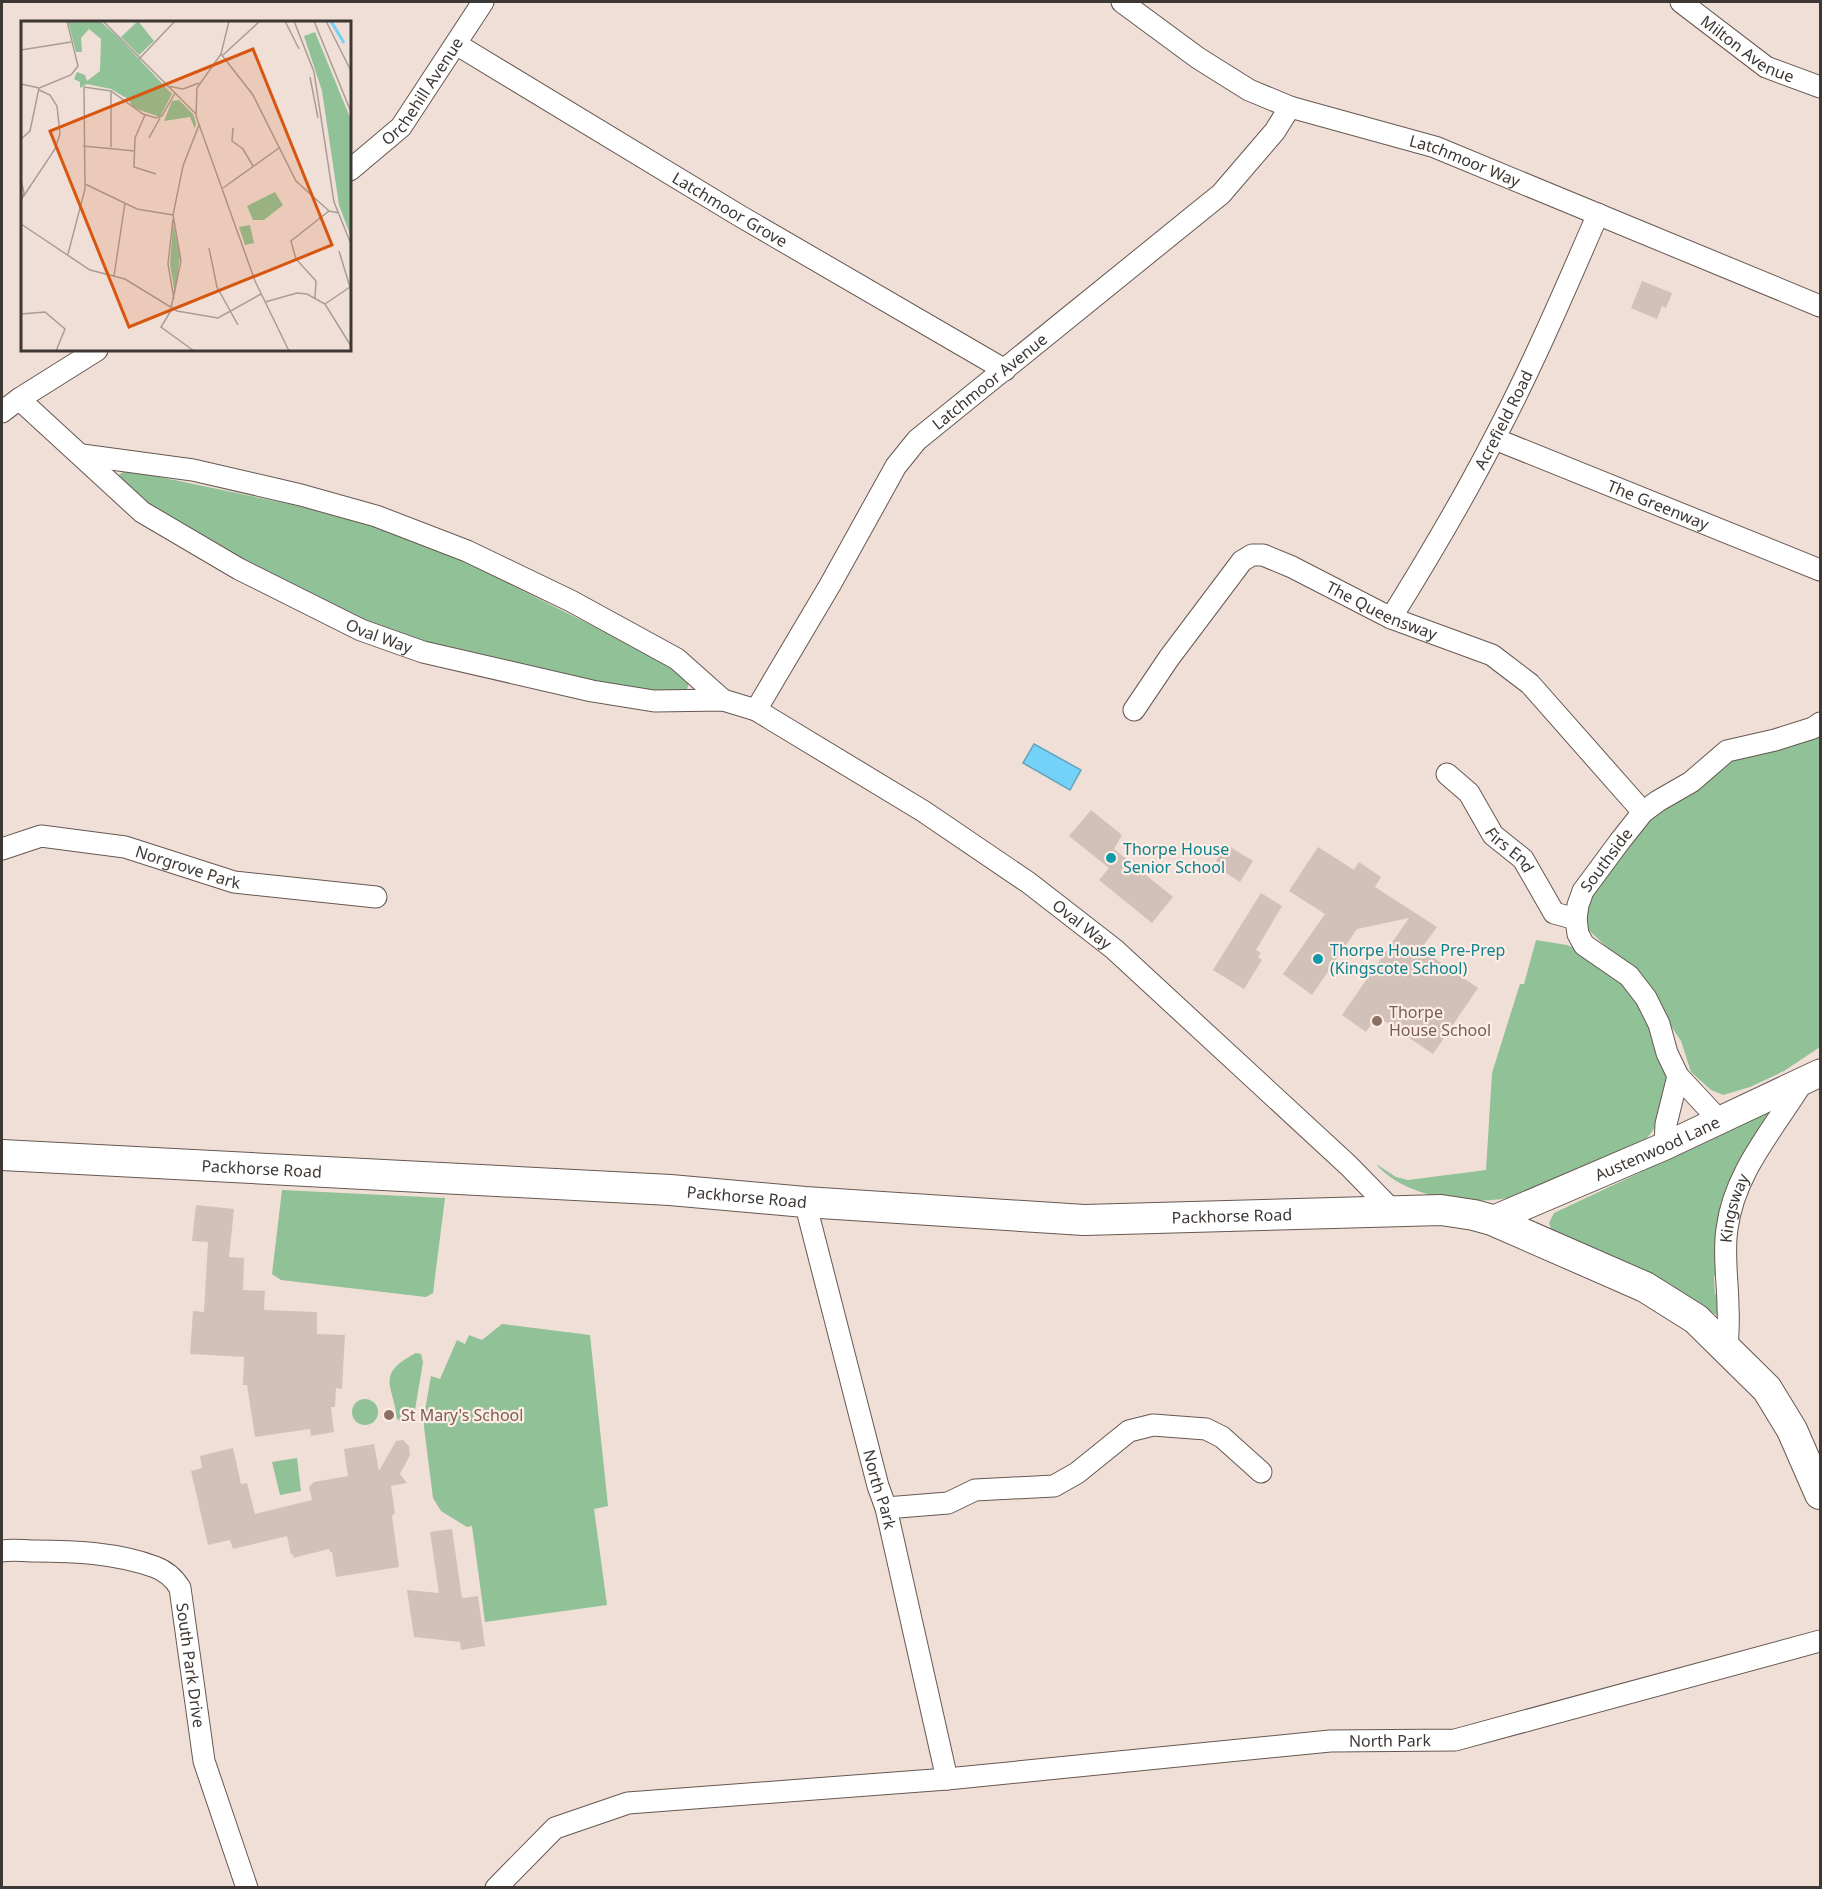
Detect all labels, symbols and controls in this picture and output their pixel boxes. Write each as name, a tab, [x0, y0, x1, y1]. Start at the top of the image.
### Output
street label: Milton Avenue	[1696, 10, 1797, 87]
inset map	[21, 21, 351, 351]
street label: Orchehill Avenue	[377, 33, 468, 150]
street label: Latchmoor Way	[1407, 129, 1524, 192]
street label: Latchmoor Grove	[668, 167, 791, 252]
street label: Latchmoor Avenue	[927, 328, 1052, 435]
street label: Acrefield Road	[1469, 367, 1538, 473]
street label: The Greenway	[1604, 474, 1713, 535]
street label: The Queensway	[1323, 576, 1441, 645]
street label: Oval Way	[342, 613, 416, 659]
street label: Firs End	[1480, 823, 1539, 877]
street label: Southside	[1575, 823, 1637, 896]
place label: Thorpe House Senior School	[1123, 838, 1229, 878]
street label: Norgrove Park	[133, 840, 242, 894]
marker: Thorpe House Senior School	[1104, 851, 1118, 865]
street label: Oval Way	[1048, 894, 1117, 955]
place label: Thorpe House Pre-Prep (Kingscote School)	[1330, 939, 1505, 979]
marker: Thorpe House Pre-Prep (Kingscote School)	[1311, 952, 1325, 966]
place label: Thorpe House School	[1389, 1001, 1491, 1041]
marker: Thorpe House School	[1370, 1014, 1384, 1028]
street label: Austenwood Lane	[1591, 1111, 1723, 1186]
street label: Packhorse Road	[201, 1154, 322, 1183]
street label: Kingsway	[1715, 1169, 1754, 1244]
street label: Packhorse Road	[686, 1181, 808, 1213]
street label: Packhorse Road	[1171, 1203, 1292, 1229]
place label: St Mary's School	[401, 1404, 523, 1426]
marker: St Mary's School	[382, 1408, 396, 1422]
street label: North Park	[858, 1447, 902, 1532]
street label: South Park Drive	[171, 1601, 210, 1729]
street label: North Park	[1349, 1729, 1432, 1752]

